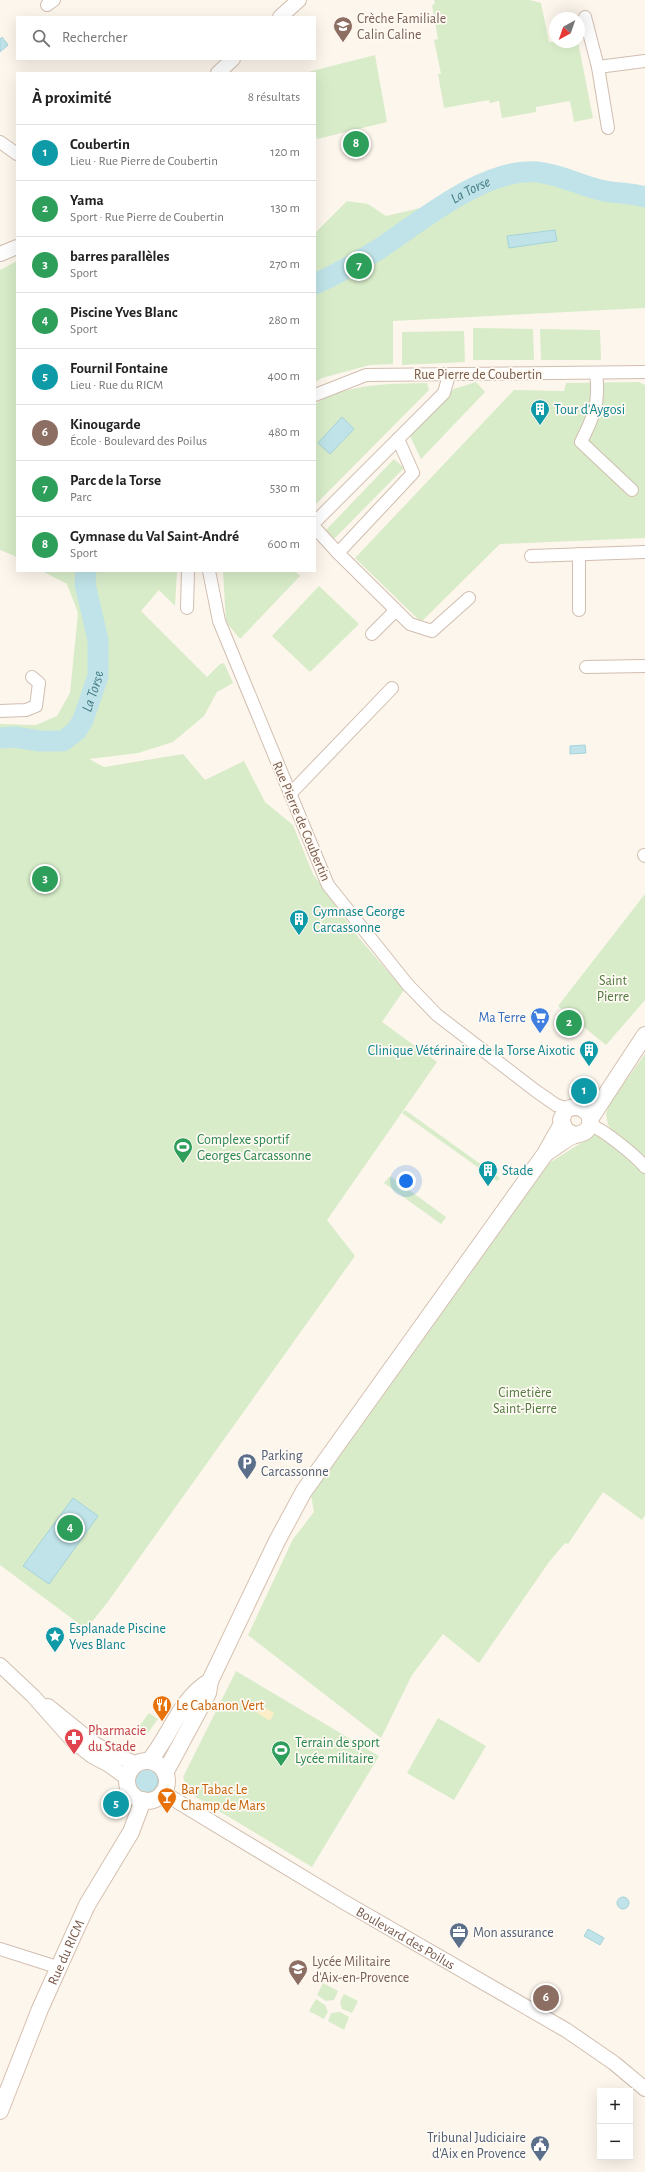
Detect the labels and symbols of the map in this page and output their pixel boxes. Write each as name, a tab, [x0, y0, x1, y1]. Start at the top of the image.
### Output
place label: Crèche Familiale Calin Caline	[357, 12, 446, 42]
north arrow	[549, 12, 585, 48]
school or university icon: Crèche Familiale Calin Caline	[332, 15, 354, 43]
pin: 8	[343, 129, 369, 159]
water label: La Torse	[448, 174, 493, 207]
pin: 7	[346, 251, 372, 281]
street label: Rue Pierre de Coubertin	[414, 368, 542, 382]
building icon: Tour d'Aygosi	[529, 398, 551, 426]
place label: Tour d'Aygosi	[554, 403, 625, 417]
water label: La Torse	[79, 671, 106, 714]
street label: Rue Pierre de Coubertin	[270, 759, 333, 883]
pin: 3	[32, 864, 58, 894]
place label: Gymnase George Carcassonne	[313, 905, 405, 935]
building icon: Gymnase George Carcassonne	[288, 908, 310, 936]
park label: Saint Pierre	[597, 974, 629, 1004]
supermarket icon: Ma Terre	[529, 1006, 551, 1034]
pin: 2	[556, 1008, 582, 1038]
place label: Ma Terre	[478, 1011, 526, 1025]
building icon: Clinique Vétérinaire de la Torse Aixotic	[578, 1039, 600, 1067]
place label: Clinique Vétérinaire de la Torse Aixotic	[368, 1044, 576, 1058]
pin: 1	[571, 1076, 597, 1106]
place label: Complexe sportif Georges Carcassonne	[197, 1133, 311, 1163]
sports icon: Complexe sportif Georges Carcassonne	[172, 1136, 194, 1164]
building icon: Stade	[477, 1159, 499, 1187]
place label: Stade	[502, 1164, 533, 1178]
your location	[396, 1171, 416, 1191]
park label: Cimetière Saint-Pierre	[493, 1386, 557, 1416]
place label: Parking Carcassonne	[261, 1449, 329, 1479]
parking icon: Parking Carcassonne	[236, 1452, 258, 1480]
pin: 4	[57, 1513, 83, 1543]
place label: Esplanade Piscine Yves Blanc	[69, 1622, 166, 1652]
place icon: Esplanade Piscine Yves Blanc	[44, 1625, 66, 1653]
restaurant icon: Le Cabanon Vert	[151, 1694, 173, 1722]
place label: Le Cabanon Vert	[176, 1699, 264, 1713]
place label: Pharmacie du Stade	[88, 1724, 146, 1754]
pharmacy icon: Pharmacie du Stade	[63, 1727, 85, 1755]
place label: Terrain de sport Lycée militaire	[295, 1736, 380, 1766]
sports icon: Terrain de sport Lycée militaire	[270, 1739, 292, 1767]
place label: Bar Tabac Le Champ de Mars	[181, 1783, 265, 1813]
bar icon: Bar Tabac Le Champ de Mars	[156, 1786, 178, 1814]
pin: 5	[103, 1789, 129, 1819]
street label: Boulevard des Poilus	[354, 1905, 457, 1972]
street label: Rue du RICM	[46, 1918, 87, 1987]
office icon: Mon assurance	[448, 1921, 470, 1949]
place label: Mon assurance	[473, 1926, 554, 1940]
place label: Lycée Militaire d'Aix-en-Provence	[312, 1955, 409, 1985]
school or university icon: Lycée Militaire d'Aix-en-Provence	[287, 1958, 309, 1986]
pin: 6	[533, 1983, 559, 2013]
place label: Tribunal Judiciaire d'Aix en Provence	[427, 2131, 526, 2161]
public building icon: Tribunal Judiciaire d'Aix en Provence	[529, 2134, 551, 2162]

